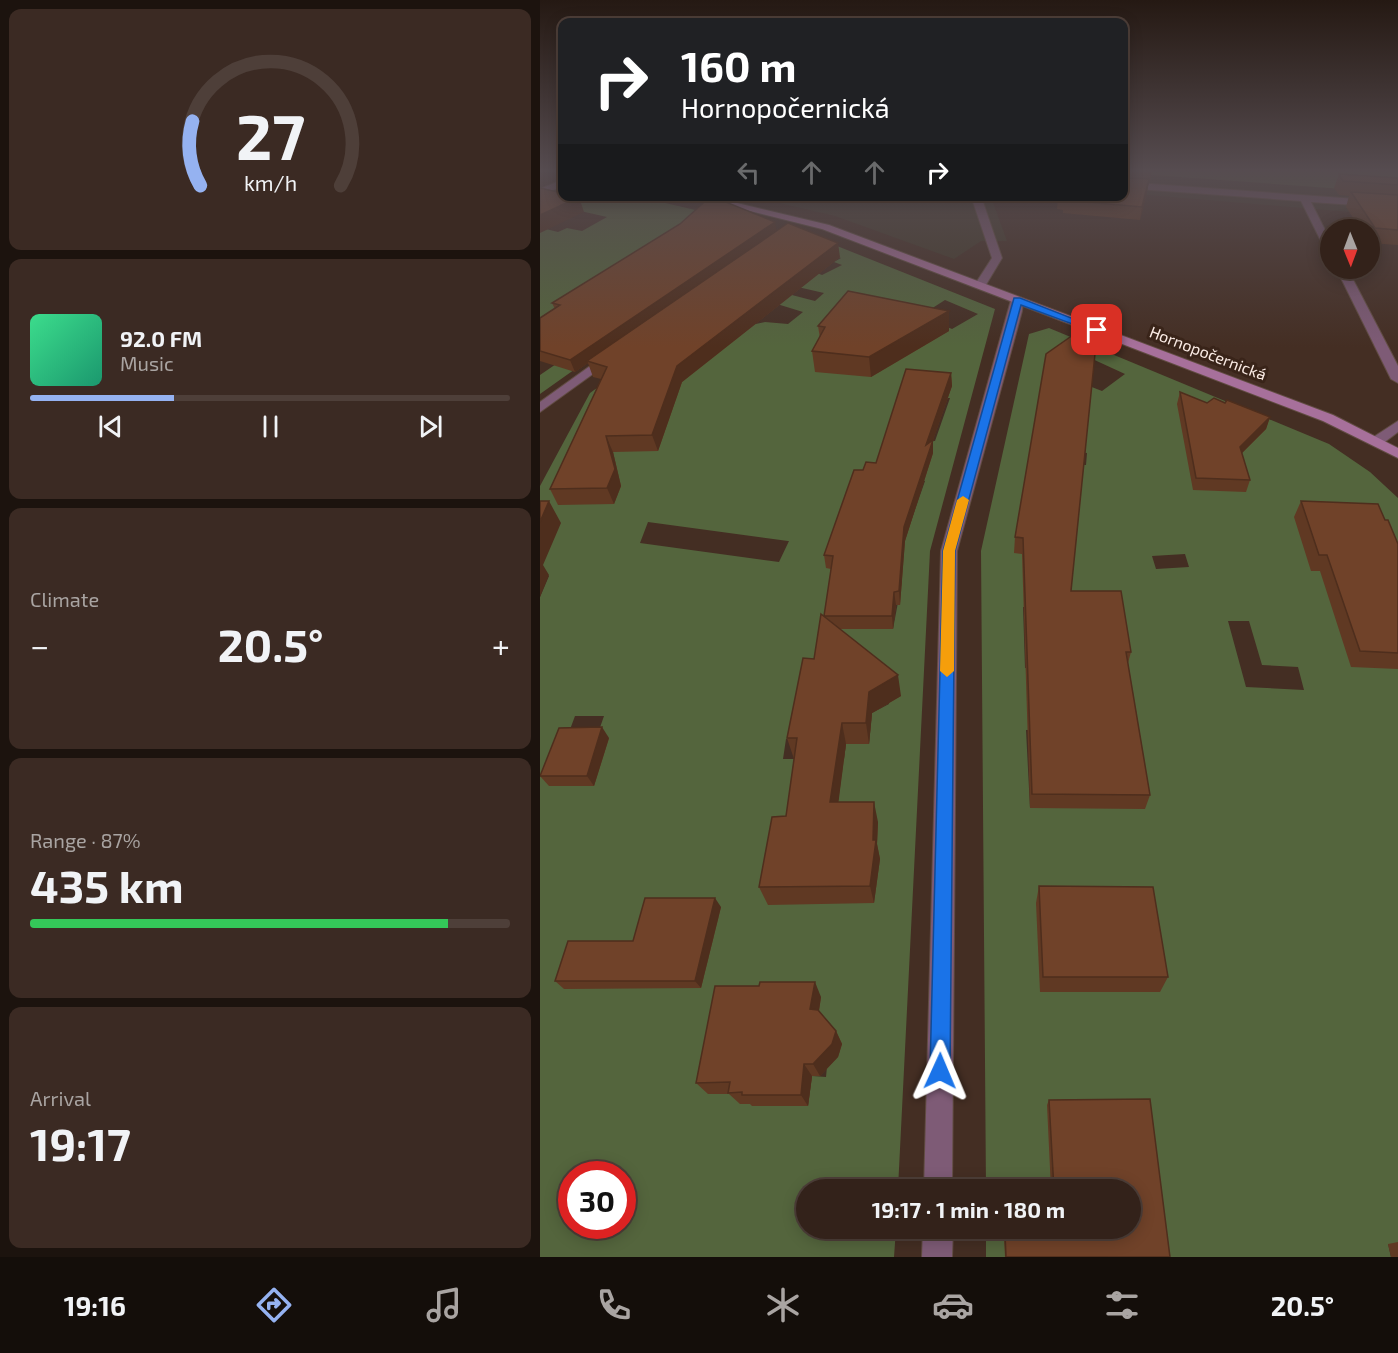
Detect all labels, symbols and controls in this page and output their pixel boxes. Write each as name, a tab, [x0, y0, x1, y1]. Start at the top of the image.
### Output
text: 160 m	[681, 40, 797, 90]
icon: right	[582, 42, 660, 120]
text: Hornopočernická	[681, 91, 890, 123]
text: 27	[235, 98, 305, 173]
icon: left	[732, 156, 765, 189]
icon: ahead	[795, 156, 828, 189]
icon: ahead	[858, 156, 891, 189]
icon: right	[921, 156, 954, 189]
text: km/h	[243, 171, 297, 196]
north arrow	[1320, 219, 1380, 279]
map controls	[1320, 219, 1380, 279]
pin	[1071, 304, 1122, 355]
icon: arrive	[1080, 313, 1113, 346]
street label: Hornopočernická	[1147, 322, 1269, 384]
text: 92.0 FM	[120, 325, 202, 351]
text: Music	[120, 351, 174, 375]
icon: previous	[94, 410, 127, 443]
icon: pause	[254, 410, 287, 443]
icon: next	[414, 410, 447, 443]
text: Climate	[30, 587, 99, 611]
text: 20.5°	[218, 617, 323, 671]
text: −	[30, 625, 49, 665]
text: +	[492, 625, 510, 665]
text: Range · 87%	[30, 828, 141, 852]
text: 435 km	[30, 858, 184, 912]
position arrow	[908, 1039, 972, 1103]
text: Arrival	[30, 1086, 91, 1110]
text: 19:17	[30, 1116, 131, 1170]
speed limit sign: 30	[558, 1161, 636, 1239]
text: 19:17 · 1 min · 180 m	[872, 1196, 1065, 1222]
icon: directions	[253, 1284, 295, 1326]
icon: music	[423, 1284, 465, 1326]
icon: phone	[593, 1284, 635, 1326]
icon: climate	[762, 1284, 804, 1326]
icon: car	[932, 1284, 974, 1326]
icon: filters	[1101, 1284, 1143, 1326]
text: 19:16	[64, 1289, 126, 1321]
text: 20.5°	[1271, 1289, 1334, 1321]

